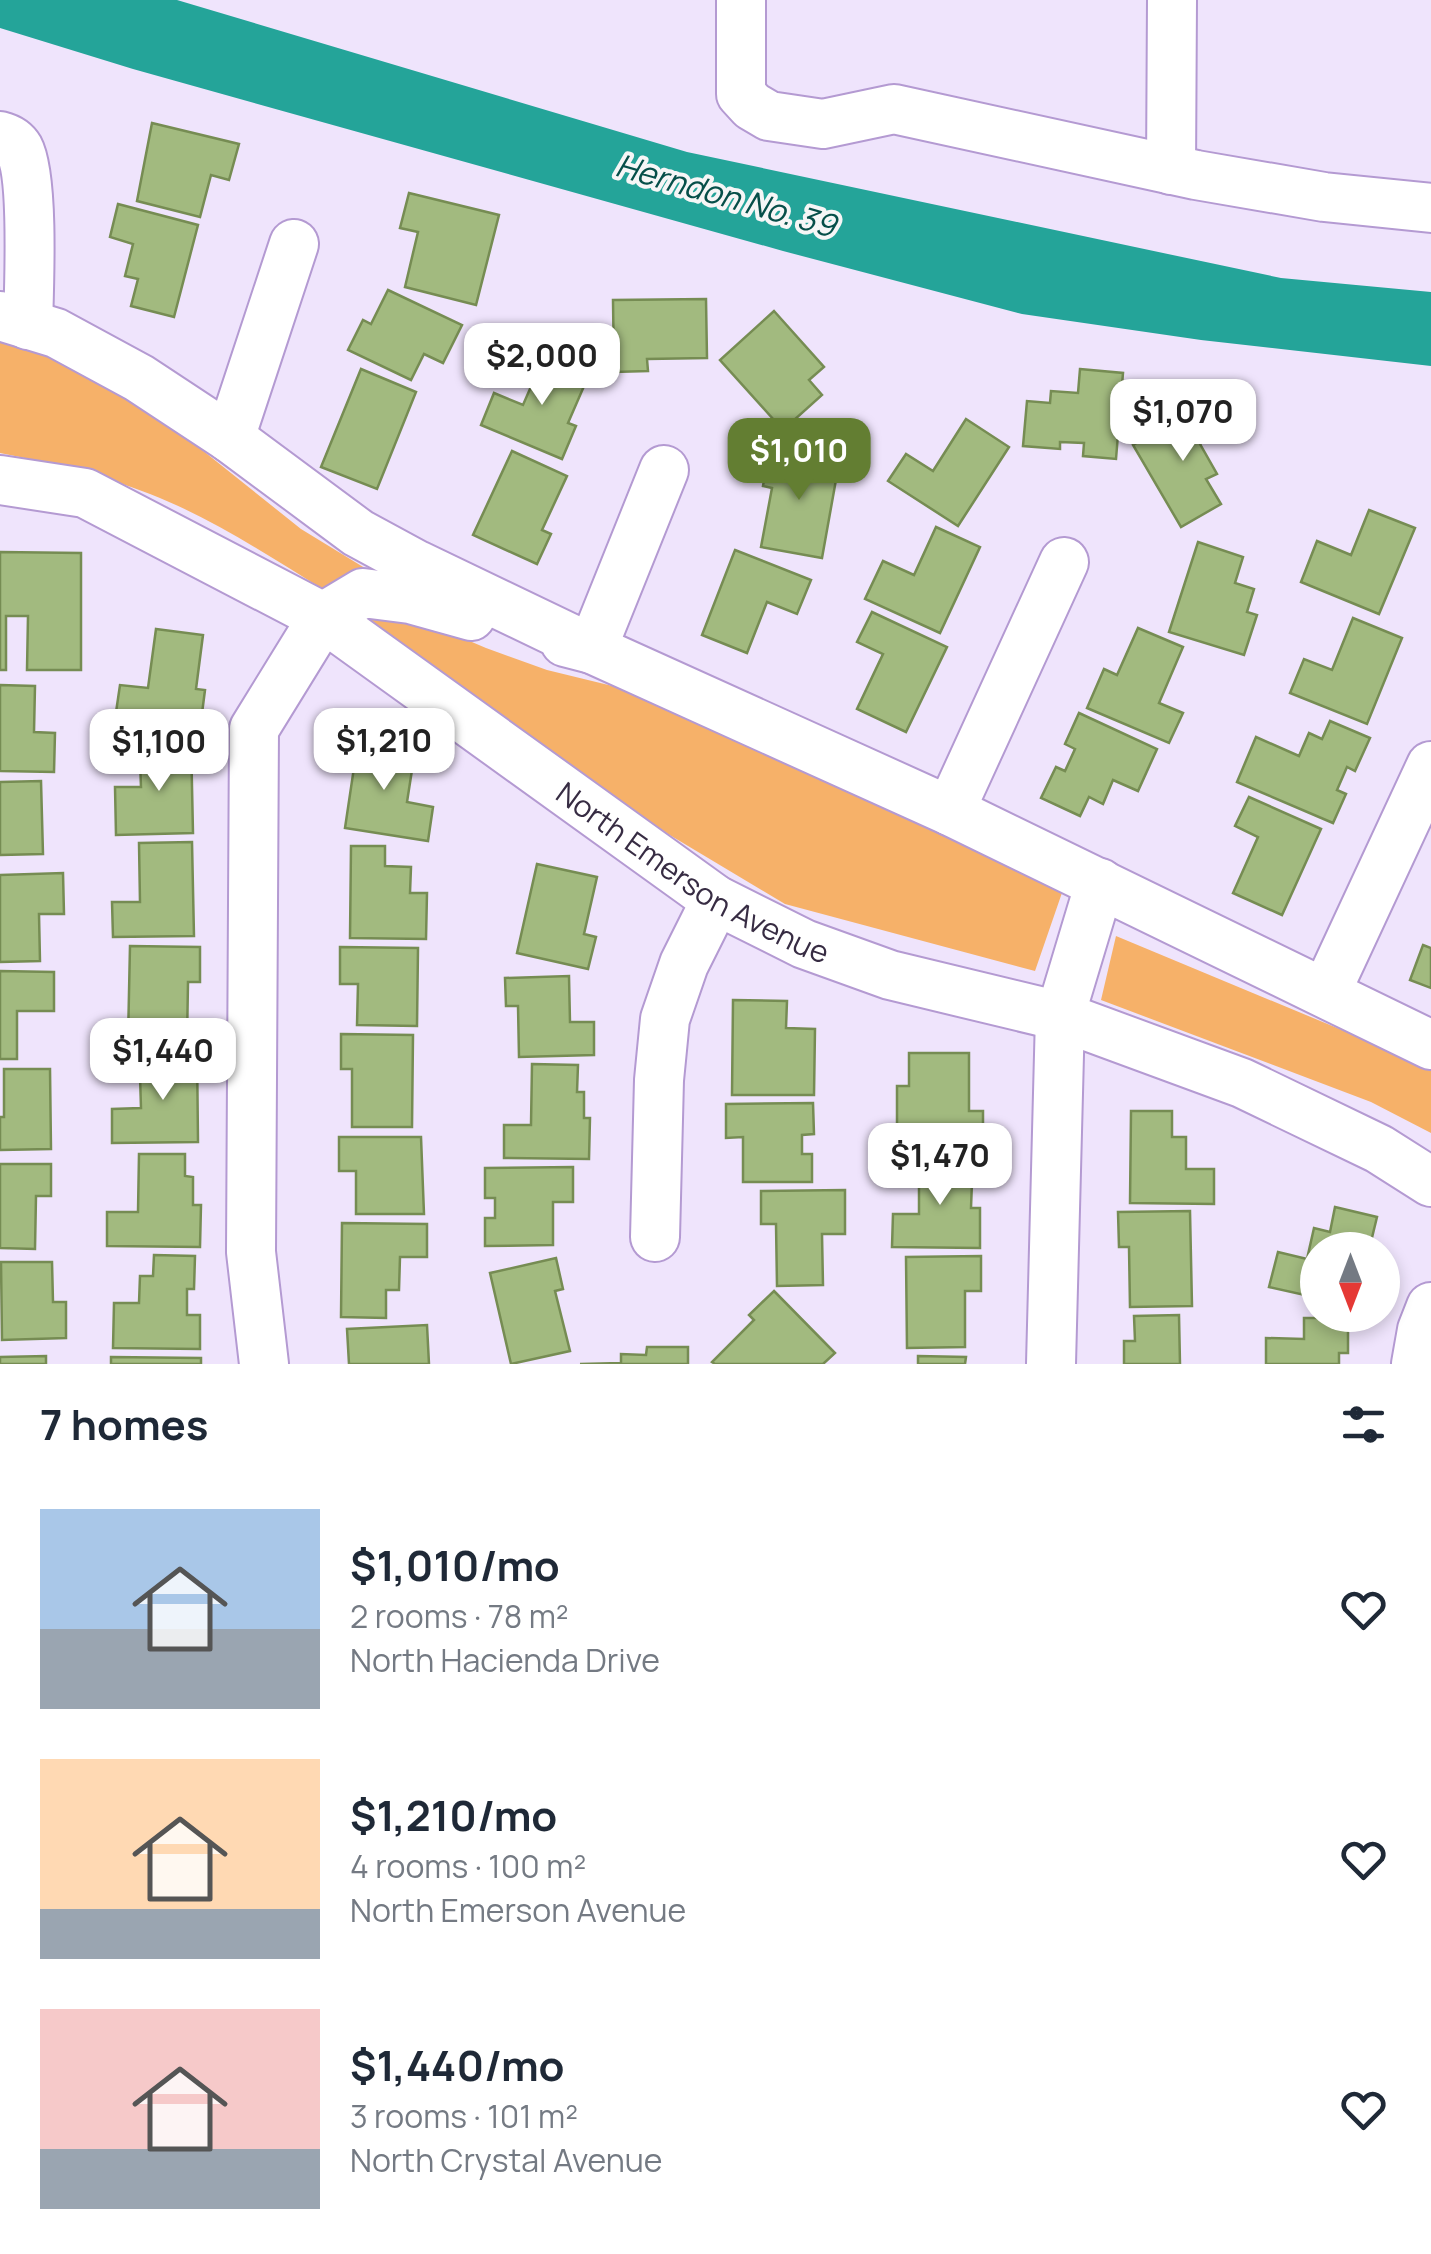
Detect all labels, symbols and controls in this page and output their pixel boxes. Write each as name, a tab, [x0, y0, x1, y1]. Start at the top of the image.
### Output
water label: Herndon No. 39	[611, 143, 844, 248]
pin: $2,000	[461, 323, 623, 408]
text: $2,000	[486, 333, 598, 377]
pin: $1,070	[1102, 379, 1264, 464]
text: $1,070	[1132, 389, 1234, 433]
pin: $1,010	[718, 418, 880, 503]
text: $1,010	[750, 428, 848, 472]
pin: $1,210	[303, 708, 465, 793]
pin: $1,100	[78, 709, 240, 794]
text: $1,210	[336, 718, 432, 762]
text: $1,100	[112, 719, 206, 763]
street label: North Emerson Avenue	[549, 772, 835, 972]
pin: $1,440	[82, 1018, 244, 1103]
text: $1,440	[112, 1028, 214, 1072]
pin: $1,470	[859, 1123, 1021, 1208]
text: $1,470	[890, 1133, 990, 1177]
north arrow	[1300, 1232, 1400, 1332]
map controls	[1300, 1232, 1400, 1332]
text: 7 homes	[40, 1395, 208, 1453]
icon: filters	[1336, 1397, 1391, 1452]
text: $1,010/mo	[350, 1536, 560, 1594]
icon: home	[120, 1549, 240, 1669]
icon: heart	[1336, 1582, 1391, 1637]
text: 2 rooms · 78 m²	[350, 1594, 569, 1638]
text: North Hacienda Drive	[350, 1638, 660, 1682]
text: $1,210/mo	[350, 1786, 557, 1844]
icon: home	[120, 1799, 240, 1919]
icon: heart	[1336, 1832, 1391, 1887]
text: 4 rooms · 100 m²	[350, 1844, 586, 1888]
text: North Emerson Avenue	[350, 1888, 686, 1932]
text: $1,440/mo	[350, 2036, 564, 2094]
icon: home	[120, 2049, 240, 2169]
icon: heart	[1336, 2082, 1391, 2137]
text: 3 rooms · 101 m²	[350, 2094, 578, 2138]
text: North Crystal Avenue	[350, 2138, 663, 2182]

